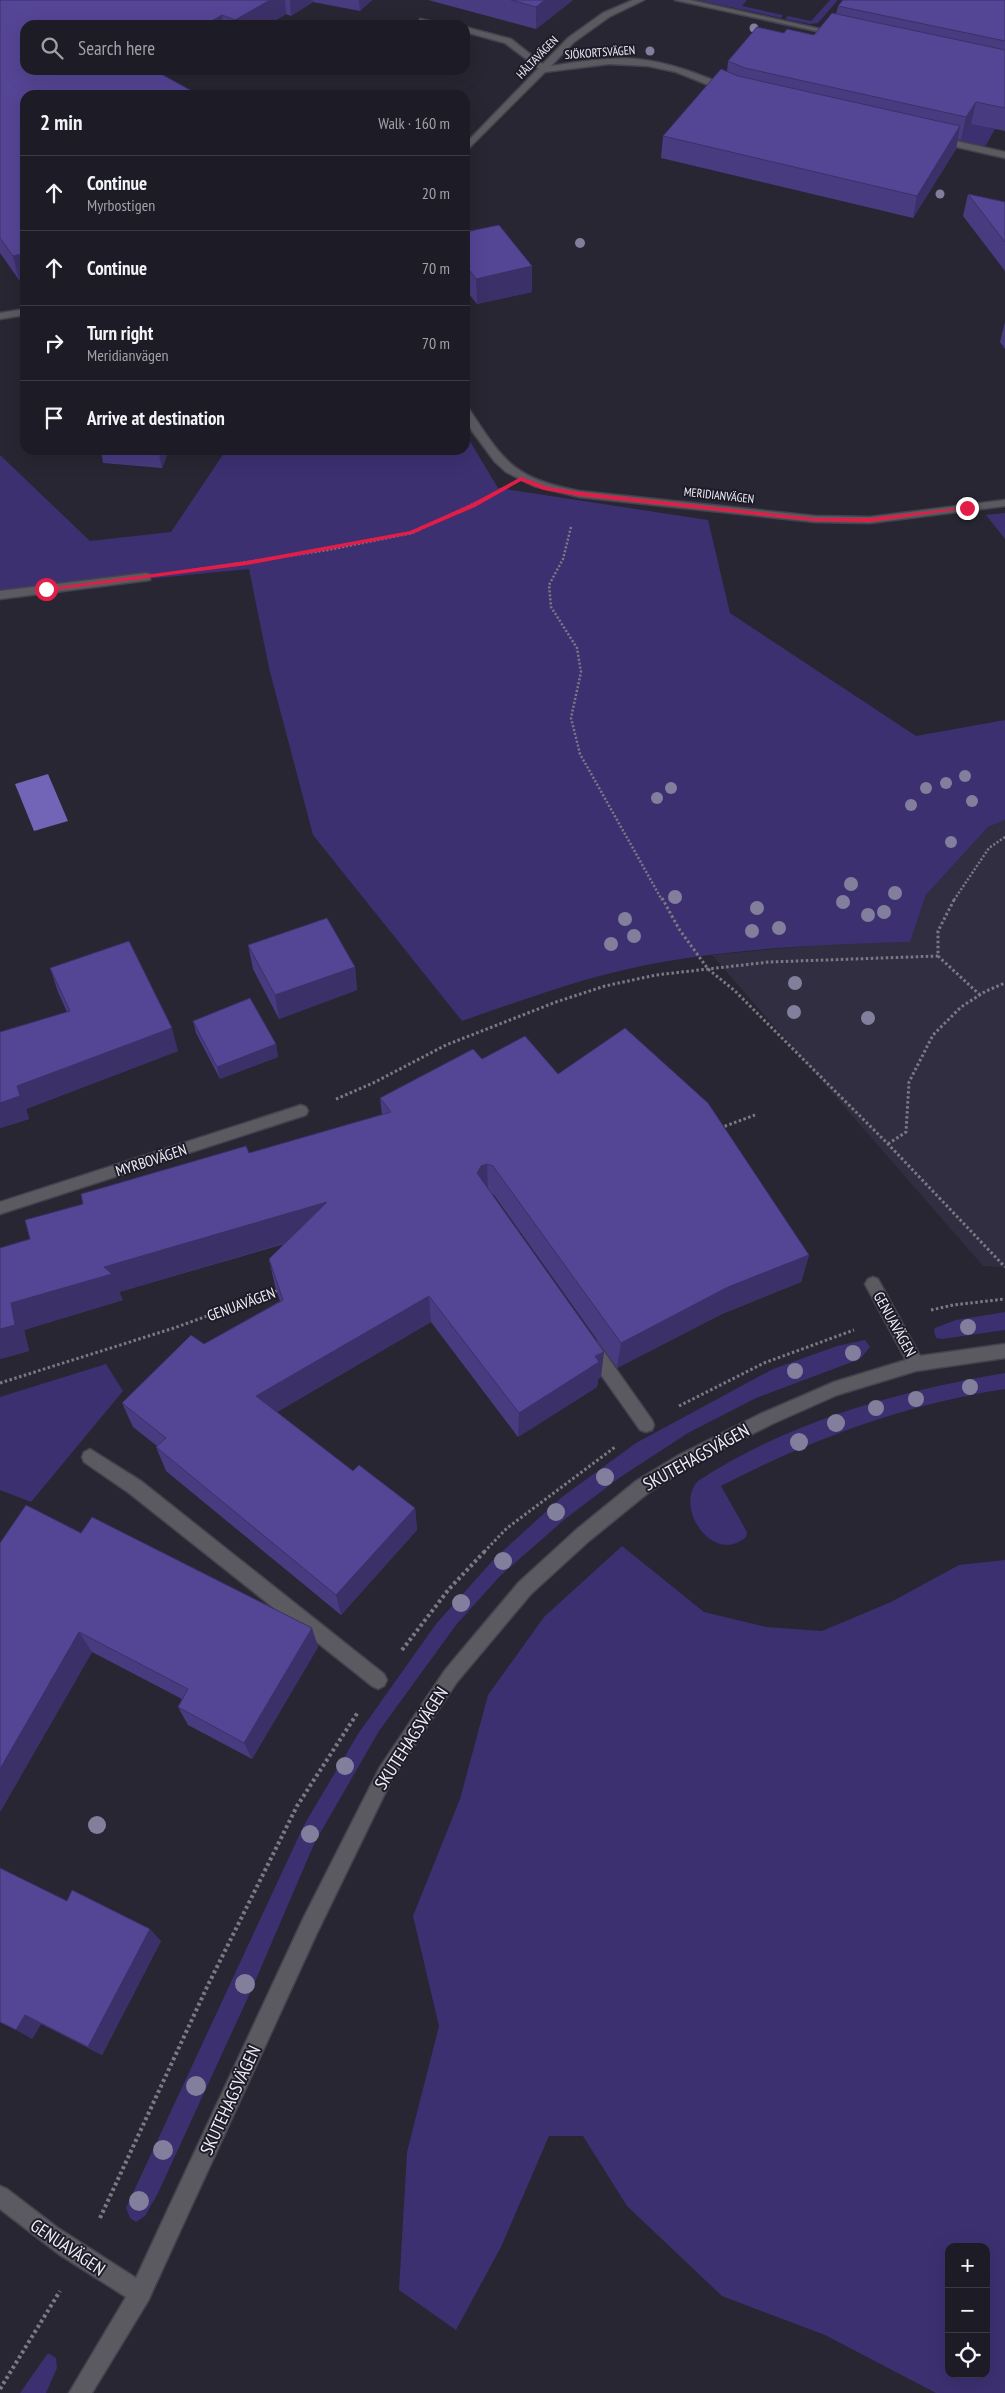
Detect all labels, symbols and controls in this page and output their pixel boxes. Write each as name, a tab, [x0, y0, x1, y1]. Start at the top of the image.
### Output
search box	[20, 20, 470, 75]
street label: HÅLTAVÄGEN	[513, 32, 561, 82]
icon: search	[38, 34, 66, 62]
text: Search here	[78, 36, 155, 60]
street label: SJÖKORTSVÄGEN	[564, 42, 636, 62]
text: 2 min	[40, 109, 82, 136]
text: Walk · 160 m	[378, 113, 450, 133]
text: Continue	[87, 171, 147, 195]
icon: ahead	[40, 179, 68, 207]
text: 20 m	[422, 183, 450, 203]
text: Myrbostigen	[87, 195, 155, 215]
icon: ahead	[40, 254, 68, 282]
text: Continue	[87, 256, 147, 280]
text: 70 m	[422, 258, 450, 278]
text: Turn right	[87, 321, 153, 345]
icon: right	[40, 329, 68, 357]
text: 70 m	[422, 333, 450, 353]
text: Meridianvägen	[87, 345, 169, 365]
icon: arrive	[40, 404, 68, 432]
text: Arrive at destination	[87, 406, 225, 430]
street label: MERIDIANVÄGEN	[683, 484, 755, 506]
route end	[956, 497, 979, 520]
route start	[35, 578, 58, 601]
street label: MYRBOVÄGEN	[113, 1140, 189, 1180]
street label: GENUAVÄGEN	[204, 1283, 278, 1325]
street label: GENUAVÄGEN	[869, 1288, 921, 1360]
street label: SKUTEHAGSVÄGEN	[639, 1418, 753, 1496]
street label: SKUTEHAGSVÄGEN	[369, 1682, 453, 1794]
street label: SKUTEHAGSVÄGEN	[195, 2042, 265, 2158]
street label: GENUAVÄGEN	[26, 2214, 110, 2280]
map controls	[945, 2243, 990, 2378]
button: +	[945, 2243, 990, 2288]
button: −	[945, 2288, 990, 2333]
button: locate	[945, 2333, 990, 2378]

